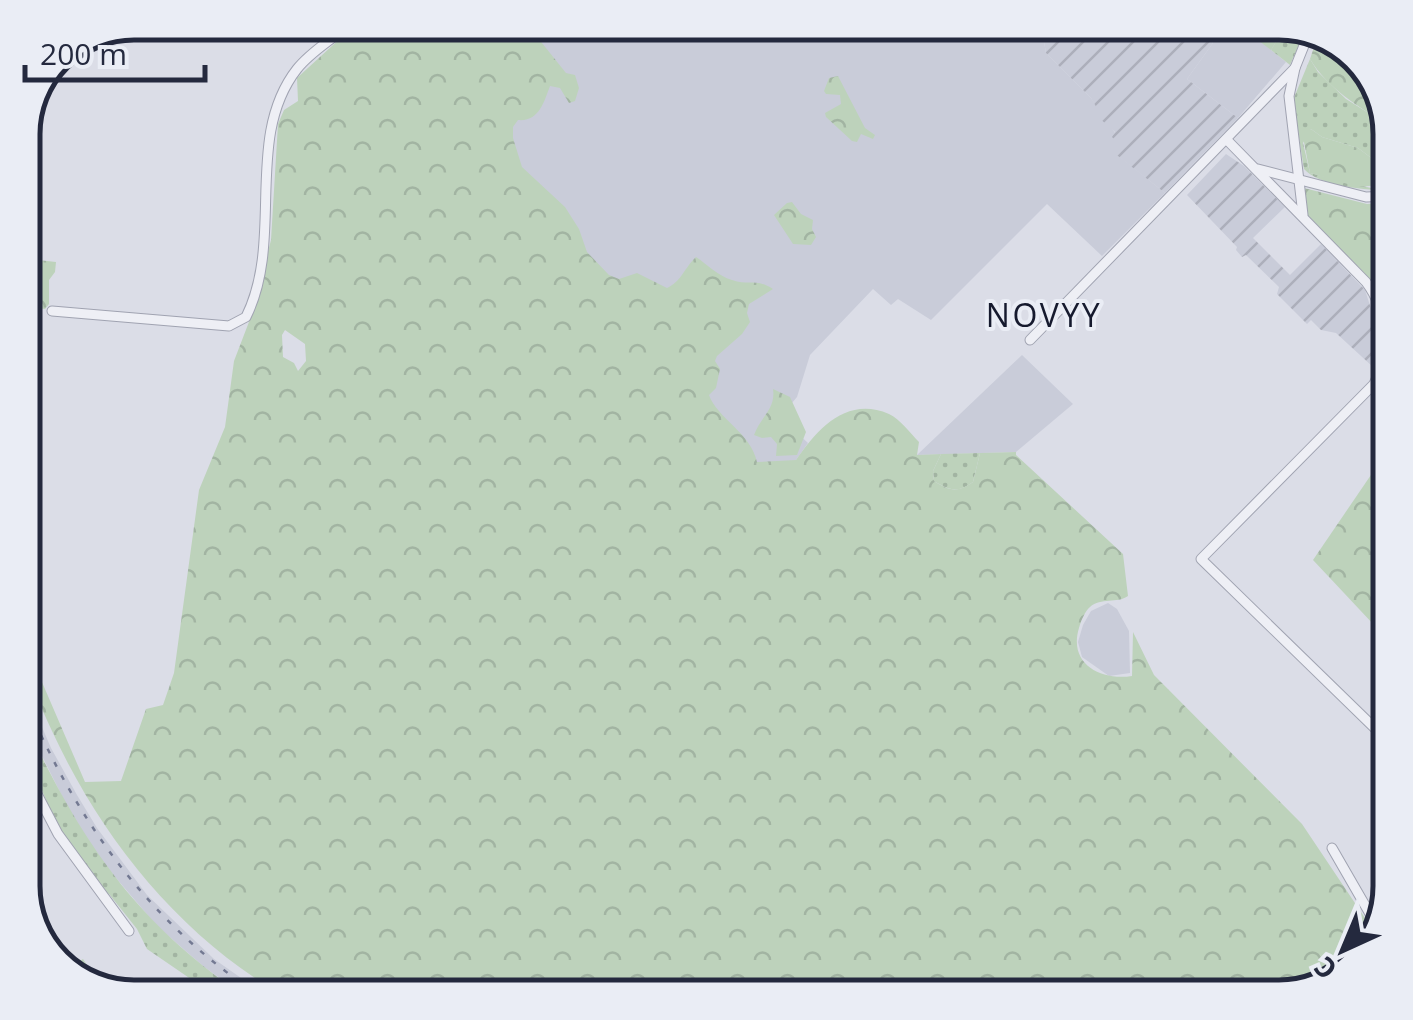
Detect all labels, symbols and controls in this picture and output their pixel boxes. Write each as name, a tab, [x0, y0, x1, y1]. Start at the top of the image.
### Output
scale bar	[25, 20, 205, 82]
text: 200 m	[40, 33, 127, 74]
district label: NOVYY	[986, 293, 1102, 336]
north arrow	[1293, 900, 1393, 1000]
text: С	[1305, 949, 1345, 989]

